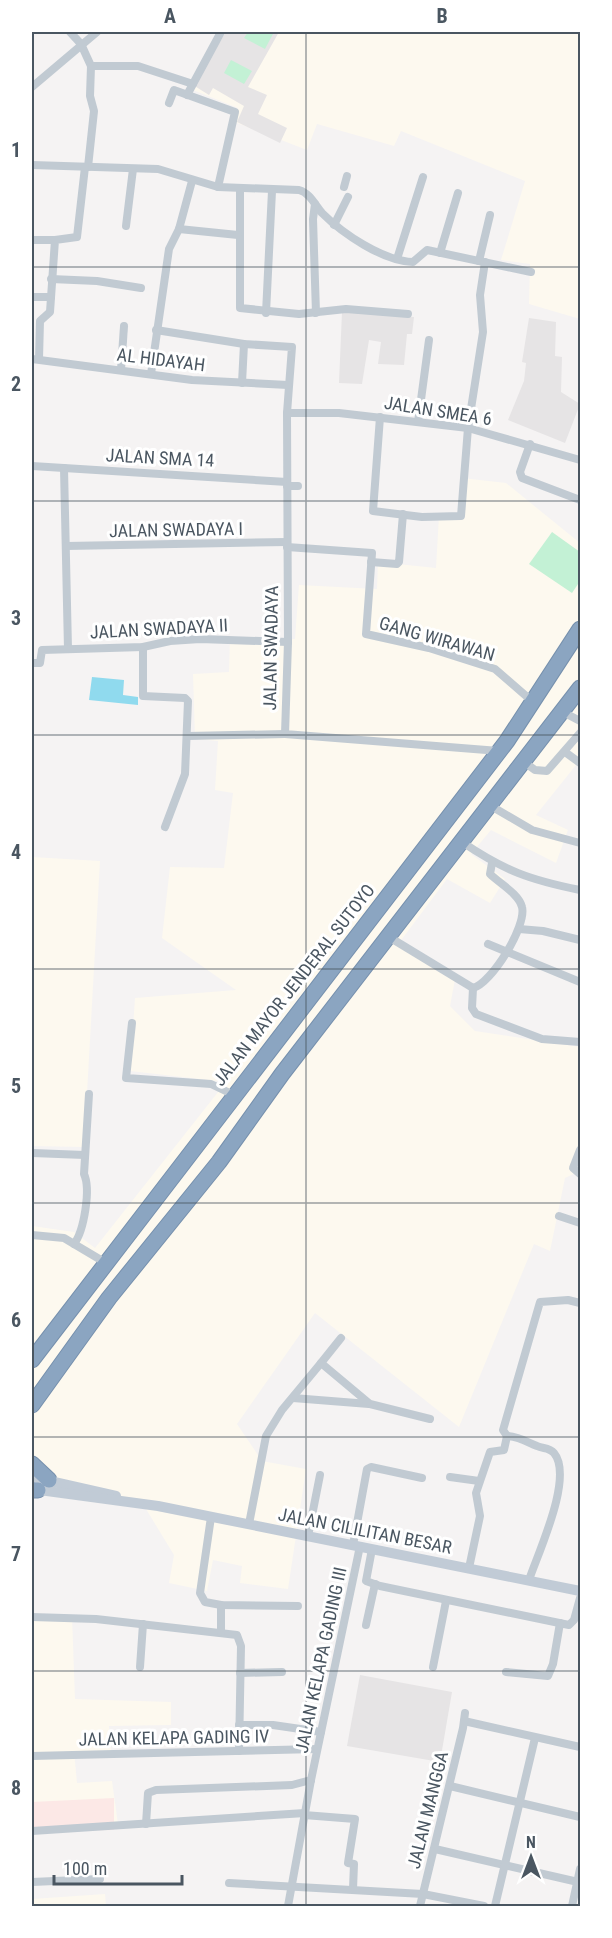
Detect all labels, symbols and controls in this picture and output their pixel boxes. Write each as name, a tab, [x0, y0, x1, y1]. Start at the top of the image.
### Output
text: A	[164, 4, 176, 28]
text: B	[436, 4, 448, 28]
text: 1	[11, 138, 21, 162]
street label: AL HIDAYAH	[116, 344, 206, 375]
text: 2	[11, 372, 21, 396]
street label: JALAN SMEA 6	[383, 392, 493, 429]
street label: JALAN SMA 14	[105, 444, 215, 471]
street label: JALAN SWADAYA I	[109, 518, 243, 541]
street label: JALAN SWADAYA	[259, 585, 282, 711]
text: 3	[11, 606, 21, 630]
street label: GANG WIRAWAN	[377, 612, 497, 665]
street label: JALAN SWADAYA II	[89, 614, 228, 643]
text: 4	[11, 840, 21, 864]
street label: JALAN MAYOR JENDERAL SUTOYO	[208, 880, 379, 1090]
text: 5	[11, 1074, 21, 1098]
text: 6	[11, 1308, 21, 1332]
street label: JALAN CILILITAN BESAR	[277, 1503, 454, 1558]
text: 7	[11, 1542, 21, 1566]
street label: JALAN KELAPA GADING III	[291, 1565, 350, 1755]
street label: JALAN KELAPA GADING IV	[78, 1725, 270, 1750]
street label: JALAN MANGGA	[403, 1748, 452, 1871]
text: 8	[11, 1776, 21, 1800]
north arrow	[501, 1827, 561, 1887]
text: N	[526, 1833, 536, 1852]
scale bar	[54, 1848, 182, 1886]
text: 100 m	[63, 1858, 107, 1879]

